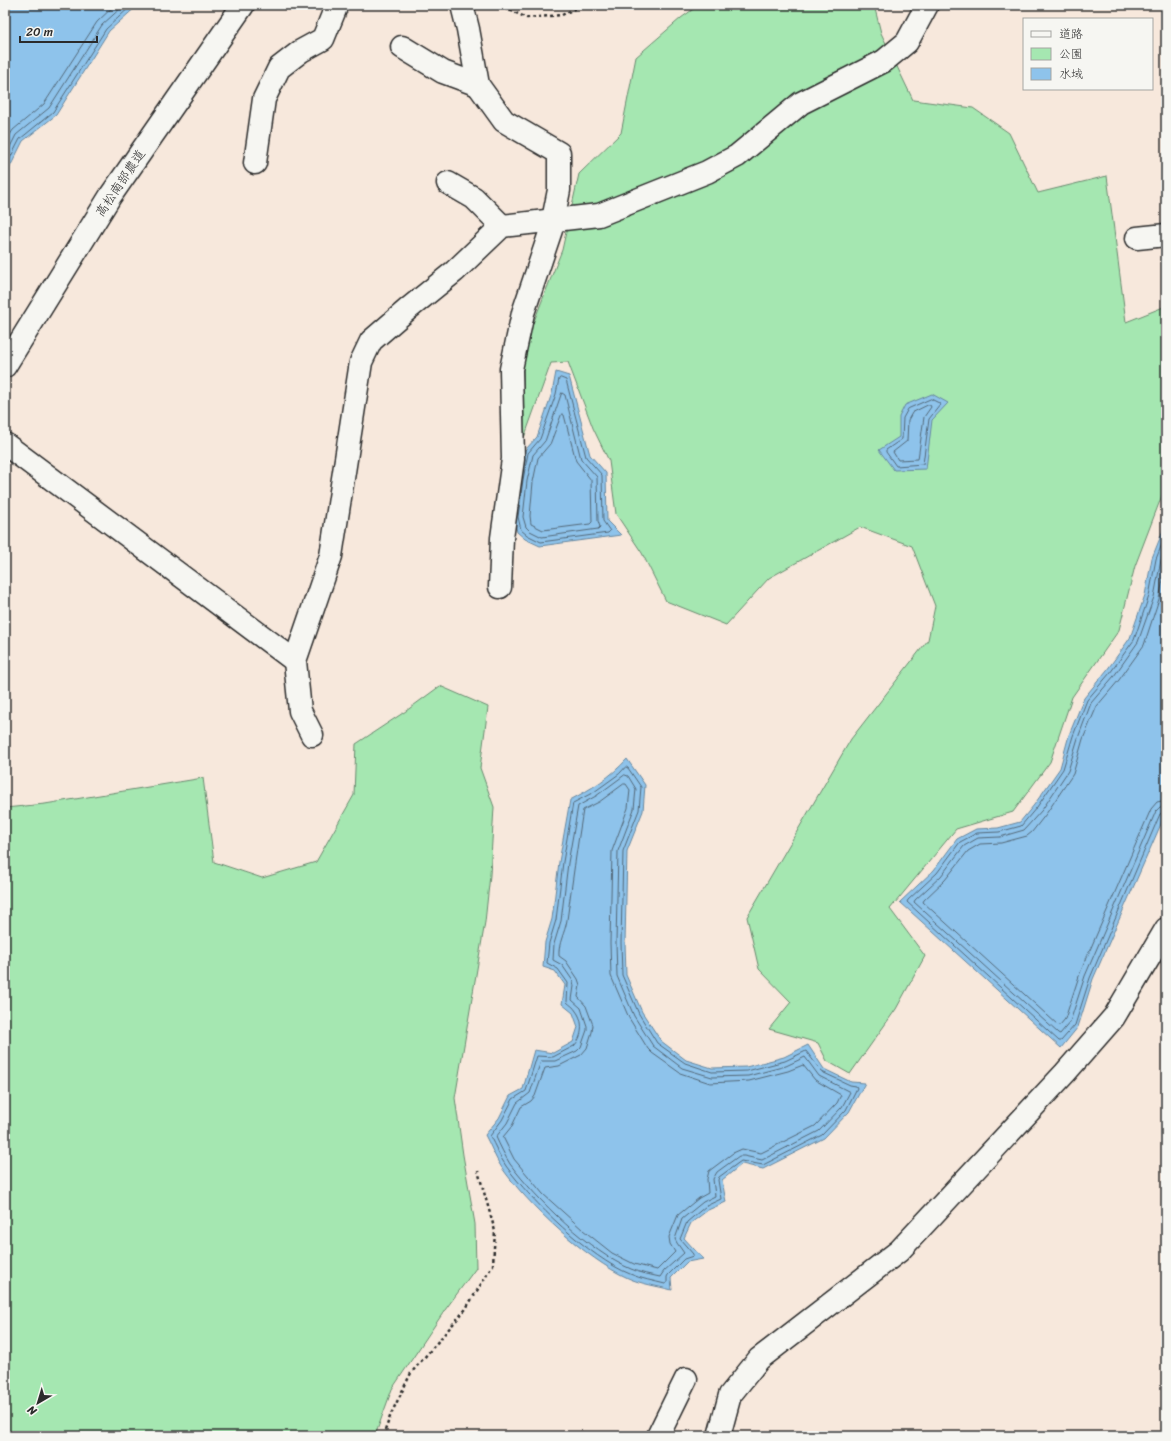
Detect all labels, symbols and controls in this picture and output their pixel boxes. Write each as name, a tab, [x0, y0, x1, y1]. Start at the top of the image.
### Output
scale bar	[20, 18, 97, 44]
legend	[1023, 18, 1153, 90]
text: 20 m	[26, 21, 53, 43]
text: 道路	[1059, 23, 1083, 45]
text: 公園	[1059, 43, 1083, 65]
text: 水域	[1059, 63, 1083, 85]
street label: 高松南部農道	[89, 144, 151, 222]
north arrow	[18, 1383, 58, 1423]
text: N	[23, 1400, 42, 1421]

